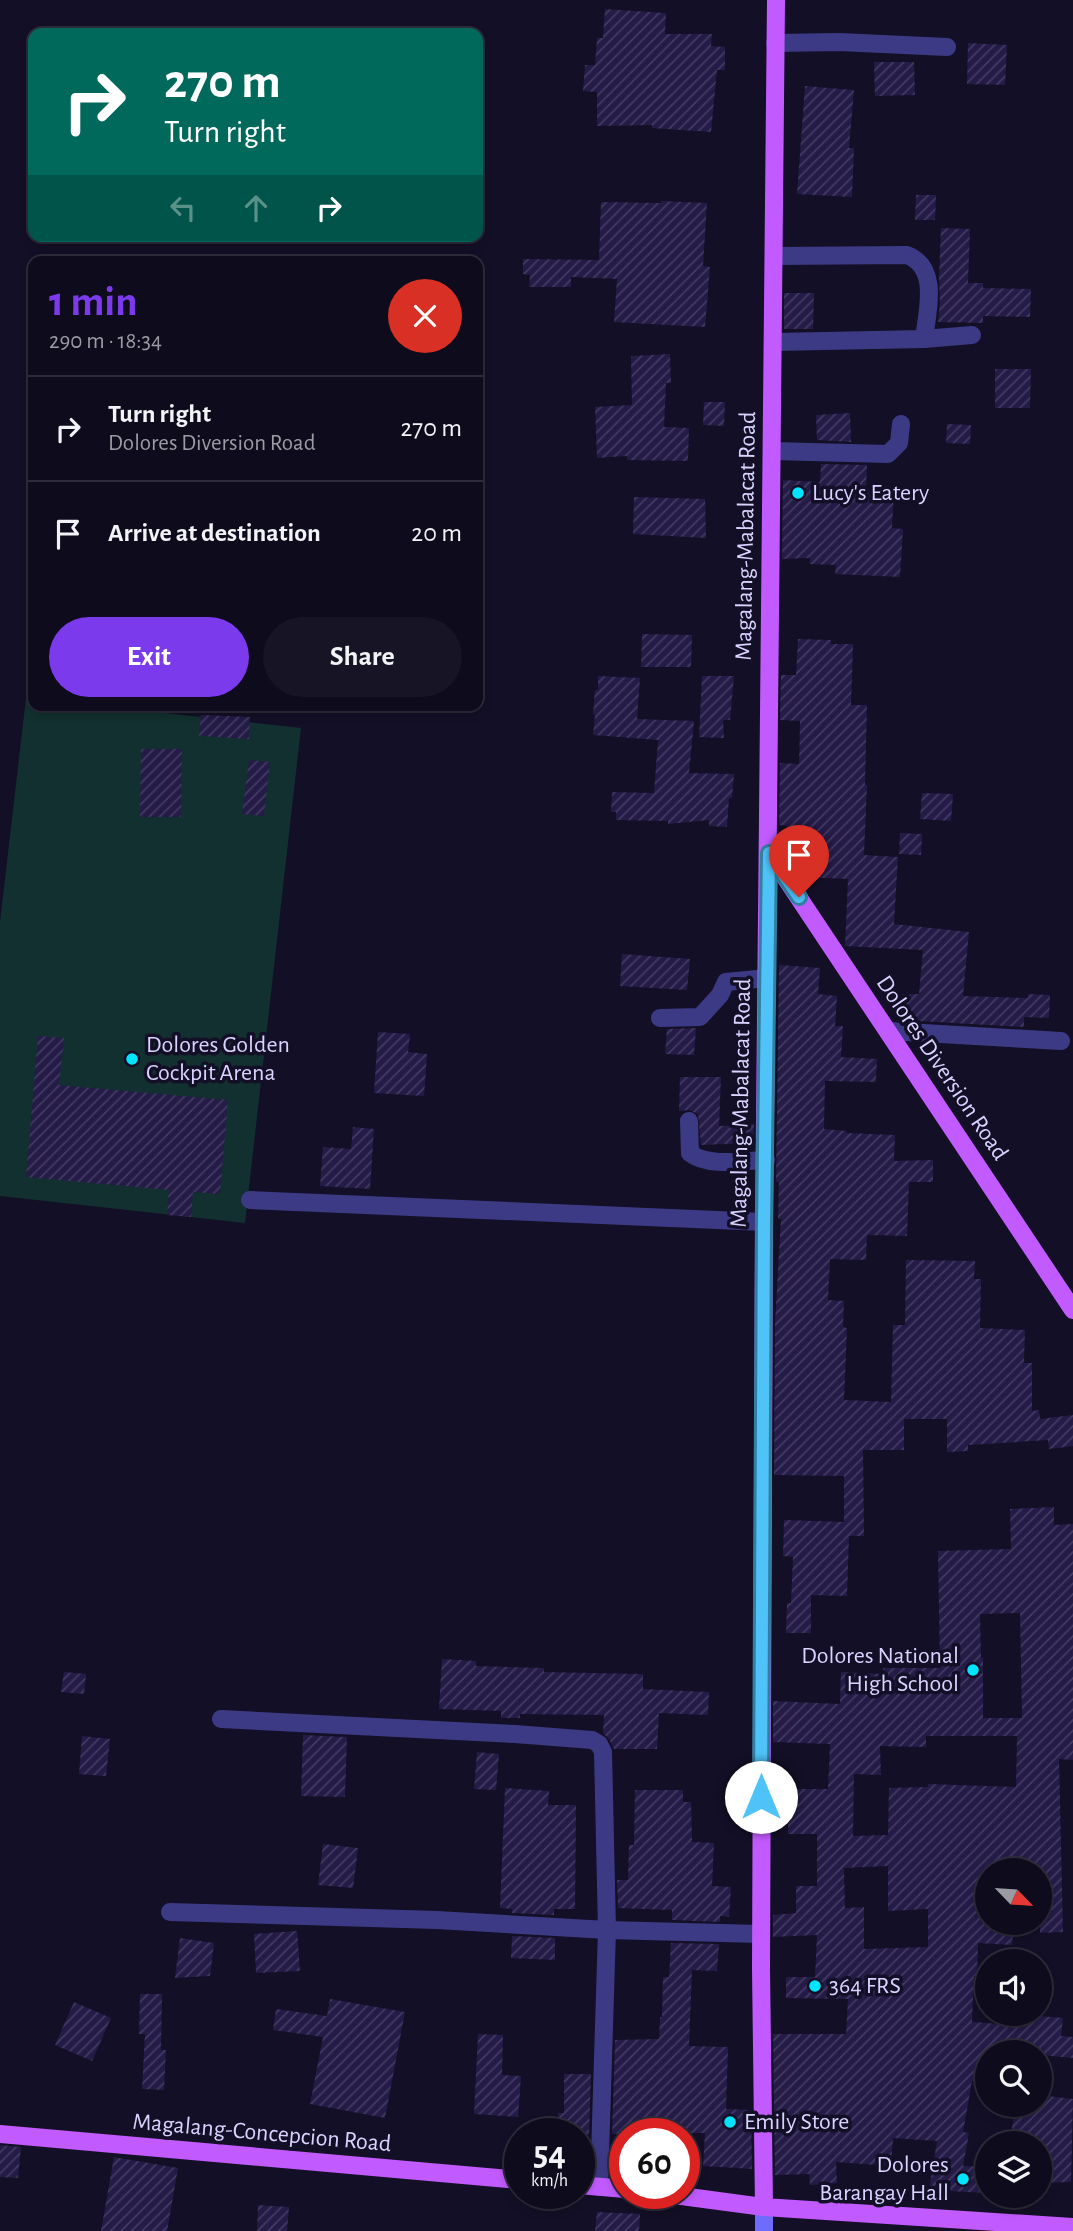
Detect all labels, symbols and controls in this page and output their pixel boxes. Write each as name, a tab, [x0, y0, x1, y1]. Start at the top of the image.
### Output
icon: right	[49, 56, 140, 147]
text: 270 m	[164, 58, 281, 107]
text: Turn right	[164, 116, 286, 148]
icon: left	[164, 189, 202, 227]
icon: ahead	[237, 189, 275, 227]
icon: right	[310, 189, 348, 227]
button: close	[388, 279, 462, 353]
text: 1 min	[49, 281, 138, 323]
text: 290 m · 18:34	[49, 330, 162, 353]
text: Turn right	[108, 401, 211, 427]
icon: right	[49, 410, 87, 448]
street label: Magalang-Mabalacat Road	[732, 411, 760, 661]
text: 270 m	[401, 415, 462, 441]
text: Dolores Diversion Road	[108, 432, 316, 455]
place label: Lucy's Eatery	[812, 481, 929, 505]
marker: Lucy's Eatery	[790, 485, 806, 501]
icon: arrive	[49, 515, 87, 553]
text: Arrive at destination	[108, 520, 321, 546]
text: 20 m	[411, 520, 462, 546]
button: Exit	[49, 617, 249, 697]
button: Share	[263, 617, 462, 697]
pin	[769, 825, 829, 897]
icon: arrive	[780, 836, 818, 874]
street label: Dolores Diversion Road	[871, 971, 1013, 1165]
street label: Magalang-Mabalacat Road	[727, 978, 755, 1228]
place label: Dolores Golden Cockpit Arena	[146, 1033, 290, 1085]
marker: Dolores Golden Cockpit Arena	[124, 1051, 140, 1067]
place label: Dolores National High School	[801, 1644, 959, 1696]
marker: Dolores National High School	[965, 1662, 981, 1678]
position arrow	[724, 1760, 798, 1834]
north arrow	[975, 1858, 1052, 1936]
map controls	[975, 1858, 1052, 2208]
button: sound	[975, 1949, 1052, 2026]
place label: 364 FRS	[829, 1974, 901, 1998]
marker: 364 FRS	[807, 1978, 823, 1994]
button: search	[975, 2040, 1052, 2117]
street label: Magalang-Concepcion Road	[132, 2110, 392, 2156]
place label: Emily Store	[744, 2110, 849, 2134]
marker: Emily Store	[722, 2114, 738, 2130]
speed limit sign: 60	[609, 2118, 700, 2209]
button: layers	[975, 2131, 1052, 2208]
text: 54	[533, 2137, 566, 2172]
place label: Dolores Barangay Hall	[819, 2153, 949, 2205]
marker: Dolores Barangay Hall	[955, 2171, 971, 2187]
text: km/h	[531, 2172, 568, 2190]

